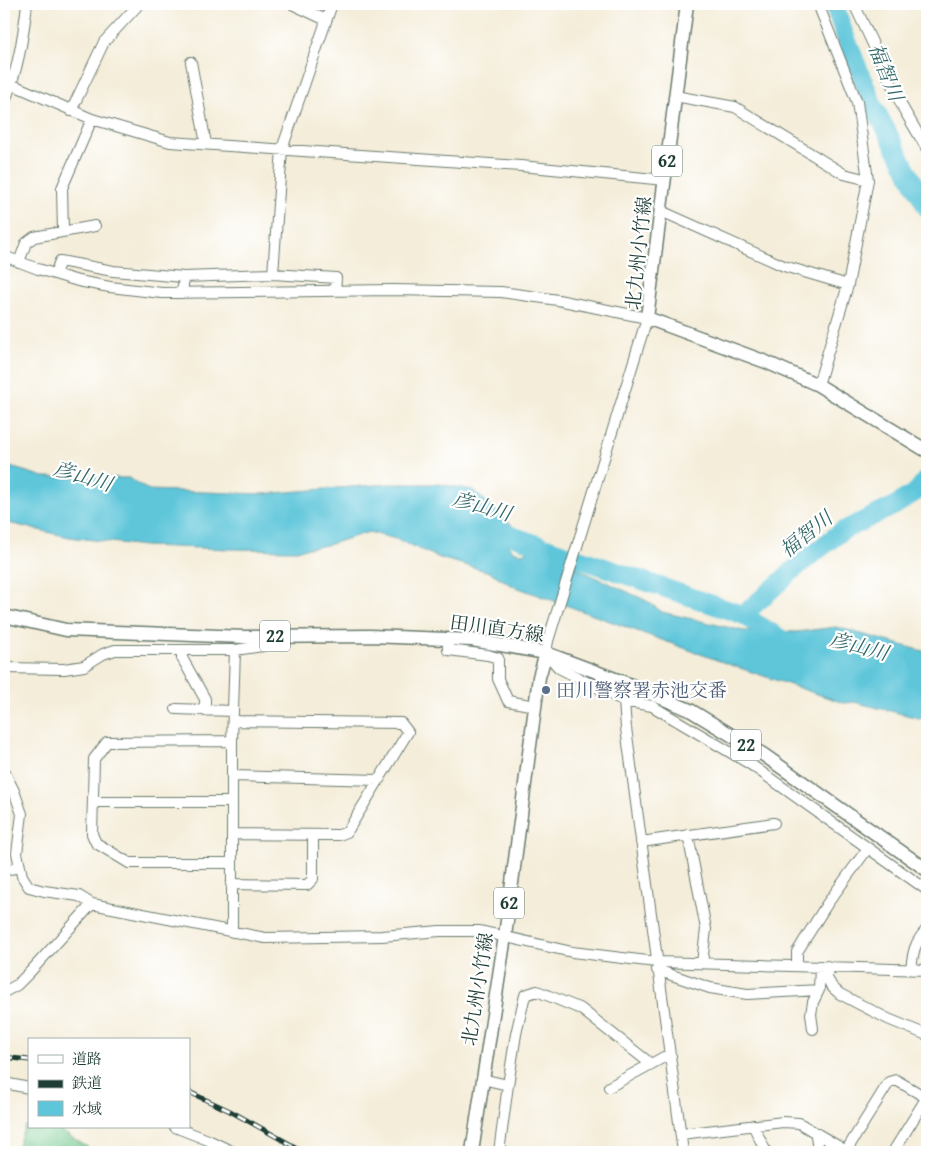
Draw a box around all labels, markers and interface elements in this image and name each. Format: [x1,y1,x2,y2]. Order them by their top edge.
water label: 福智川 [862,39,912,107]
road number: 62 [652,146,682,177]
street label: 北九州小竹線 [618,195,658,311]
water label: 彦山川 [50,453,118,499]
water label: 彦山川 [449,483,517,528]
water label: 福智川 [773,502,840,564]
street label: 田川直方線 [448,608,546,648]
road number: 22 [260,620,290,652]
water label: 彦山川 [826,624,894,668]
place label: 田川警察署赤池交番 [556,676,727,704]
marker: 田川警察署赤池交番 [540,684,552,696]
road number: 22 [731,730,761,760]
road number: 62 [494,888,524,918]
street label: 北九州小竹線 [454,931,500,1047]
legend [28,1038,190,1128]
text: 道路 [72,1048,102,1069]
text: 鉄道 [72,1072,102,1093]
text: 水域 [72,1098,102,1119]

